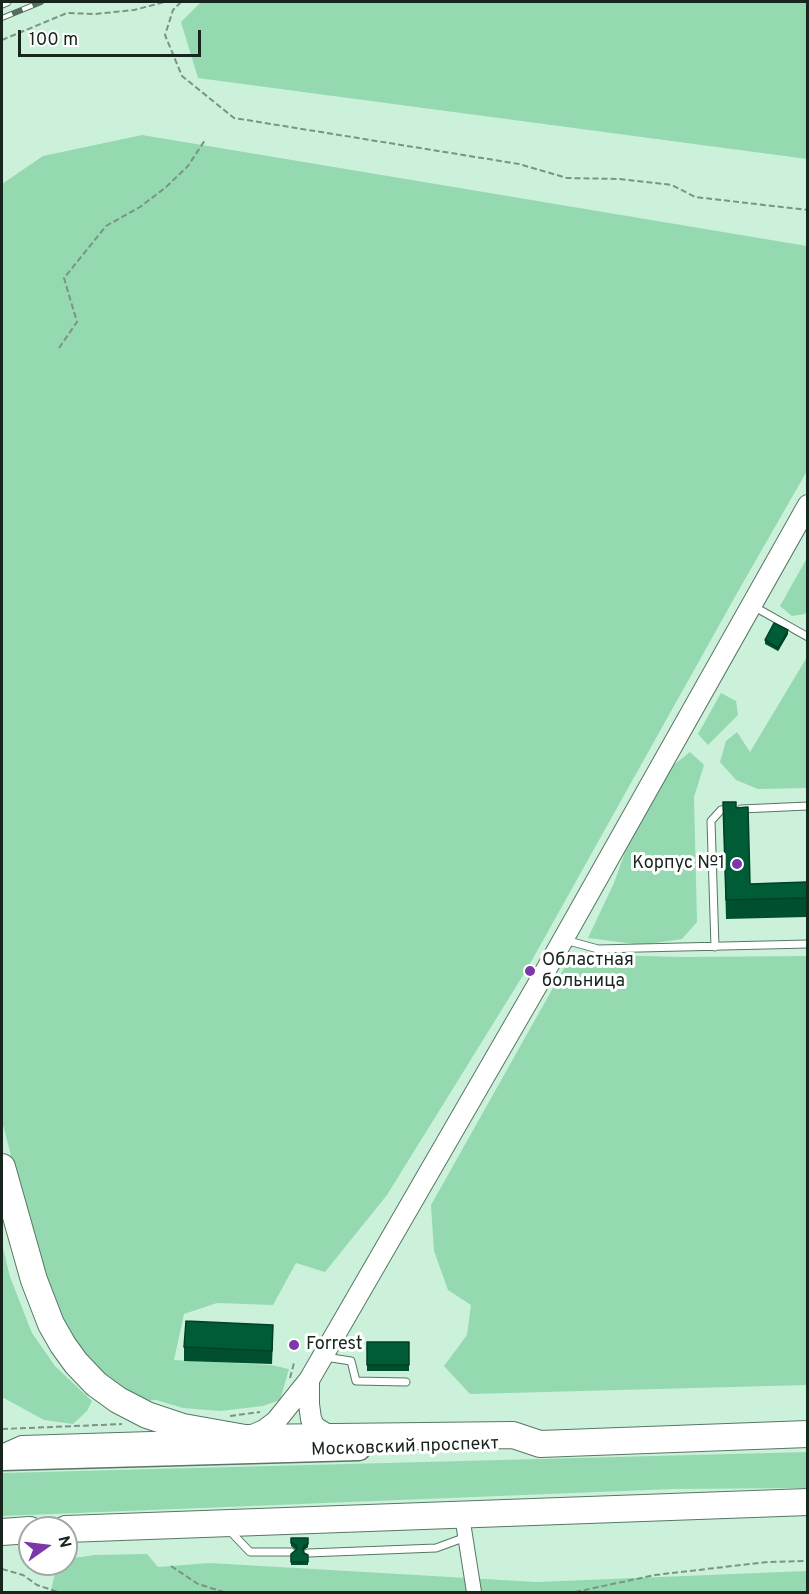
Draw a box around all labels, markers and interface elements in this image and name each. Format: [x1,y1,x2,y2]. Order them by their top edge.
scale bar [21,18,204,56]
text: 100 m [29,29,78,52]
place label: Корпус №1 [632,853,725,875]
marker: Корпус №1 [730,857,744,871]
place label: Областная больница [542,950,634,992]
marker: Областная больница [523,964,537,978]
place label: Forrest [306,1334,363,1356]
marker: Forrest [287,1338,301,1352]
street label: Московский проспект [311,1434,499,1462]
north arrow [18,1516,78,1576]
text: N [52,1534,75,1550]

